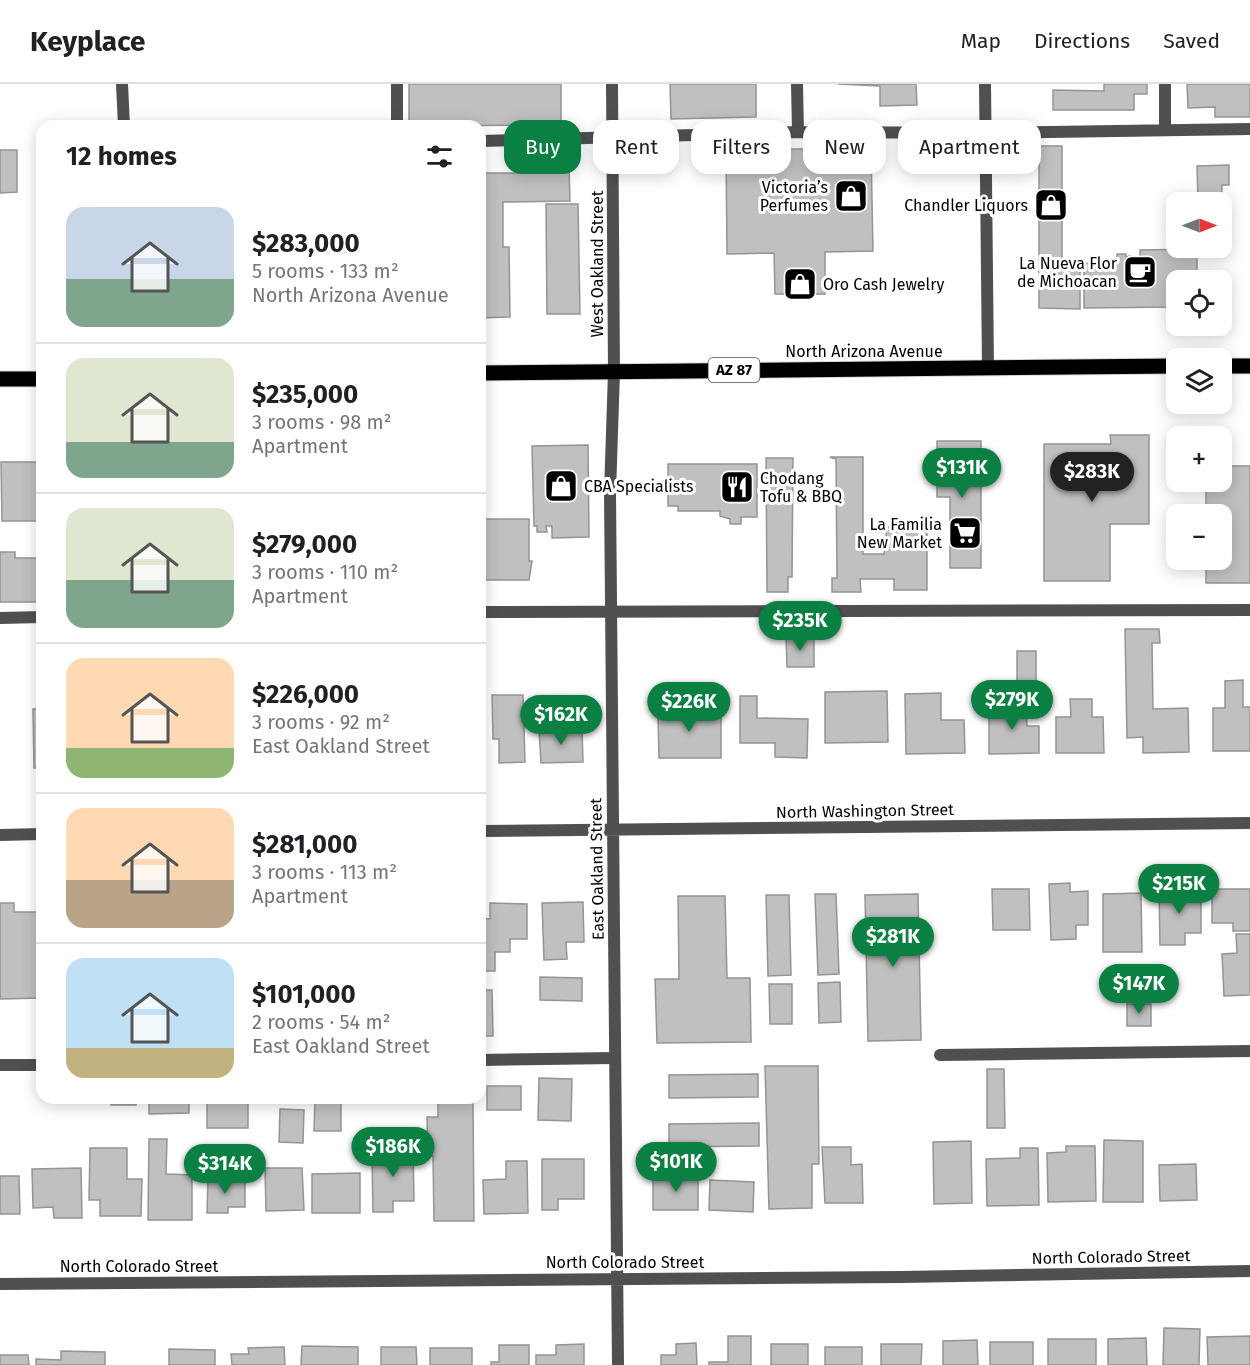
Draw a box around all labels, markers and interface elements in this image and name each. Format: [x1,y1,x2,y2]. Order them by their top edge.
text: Keyplace [30,25,146,58]
text: Map [961,28,1001,54]
text: Directions [1034,28,1130,54]
text: Saved [1163,28,1220,54]
chip: Buy [504,120,581,174]
chip: Rent [593,120,679,174]
chip: Filters [691,120,791,174]
chip: New [803,120,886,174]
chip: Apartment [898,120,1041,174]
icon: filters [423,140,456,173]
text: 12 homes [66,141,177,172]
place label: Victoria’s Perfumes [760,178,828,215]
shop icon: Victoria’s Perfumes [833,178,869,214]
shop icon: Chandler Liquors [1033,187,1069,223]
street label: West Oakland Street [588,190,607,337]
north arrow [1166,192,1232,258]
map controls [1166,192,1232,570]
place label: Chandler Liquors [904,196,1028,215]
text: $283,000 [252,228,360,259]
icon: home [114,231,186,303]
place label: La Nueva Flor de Michoacan [1017,254,1118,291]
cafe icon: La Nueva Flor de Michoacan [1122,254,1158,290]
text: 5 rooms · 133 m² [252,259,399,283]
shop icon: Oro Cash Jewelry [782,266,818,302]
button: locate [1166,270,1232,336]
place label: Oro Cash Jewelry [823,275,944,294]
text: North Arizona Avenue [252,283,449,307]
street label: North Arizona Avenue [785,342,943,361]
button: layers [1166,348,1232,414]
road number: AZ 87 [708,358,760,382]
text: $235,000 [252,379,358,410]
icon: home [114,382,186,454]
text: 3 rooms · 98 m² [252,410,392,434]
button: + [1166,426,1232,492]
text: Apartment [252,434,348,458]
pin: $131K [920,448,1004,499]
pin: $283K [1050,452,1134,503]
text: $131K [936,455,988,479]
text: $283K [1064,459,1120,483]
shop icon: CBA Specialists [543,468,579,504]
restaurant icon: Chodang Tofu & BBQ [719,469,755,505]
place label: Chodang Tofu & BBQ [760,469,842,506]
place label: CBA Specialists [584,477,694,496]
button: − [1166,504,1232,570]
place label: La Familia New Market [857,515,942,552]
supermarket icon: La Familia New Market [947,515,983,551]
text: $279,000 [252,529,357,560]
icon: home [114,532,186,604]
text: 3 rooms · 110 m² [252,560,398,584]
text: Apartment [252,584,348,608]
pin: $235K [758,601,842,652]
text: $235K [773,608,827,632]
text: $226,000 [252,679,359,710]
pin: $279K [970,680,1054,731]
icon: home [114,682,186,754]
pin: $226K [647,682,731,733]
text: $279K [985,687,1039,711]
text: $226K [661,689,717,713]
pin: $162K [519,695,603,746]
text: $162K [534,702,588,726]
text: 3 rooms · 92 m² [252,710,390,734]
text: East Oakland Street [252,734,430,758]
street label: East Oakland Street [586,798,608,940]
street label: North Washington Street [776,800,954,822]
text: $281,000 [252,829,357,860]
icon: home [114,832,186,904]
text: 3 rooms · 113 m² [252,860,397,884]
pin: $215K [1137,864,1221,915]
text: $215K [1152,871,1206,895]
text: Apartment [252,884,348,908]
pin: $281K [851,917,935,968]
text: $281K [866,924,920,948]
pin: $147K [1097,964,1181,1015]
text: $147K [1113,971,1165,995]
text: $101,000 [252,979,356,1010]
icon: home [114,982,186,1054]
text: 2 rooms · 54 m² [252,1010,391,1034]
text: East Oakland Street [252,1034,430,1058]
pin: $186K [351,1127,435,1178]
text: $186K [365,1134,421,1158]
pin: $101K [634,1142,718,1193]
pin: $314K [183,1144,267,1195]
text: $101K [650,1149,702,1173]
text: $314K [198,1151,252,1175]
street label: North Colorado Street [1032,1246,1191,1268]
street label: North Colorado Street [546,1253,705,1272]
street label: North Colorado Street [60,1257,219,1276]

